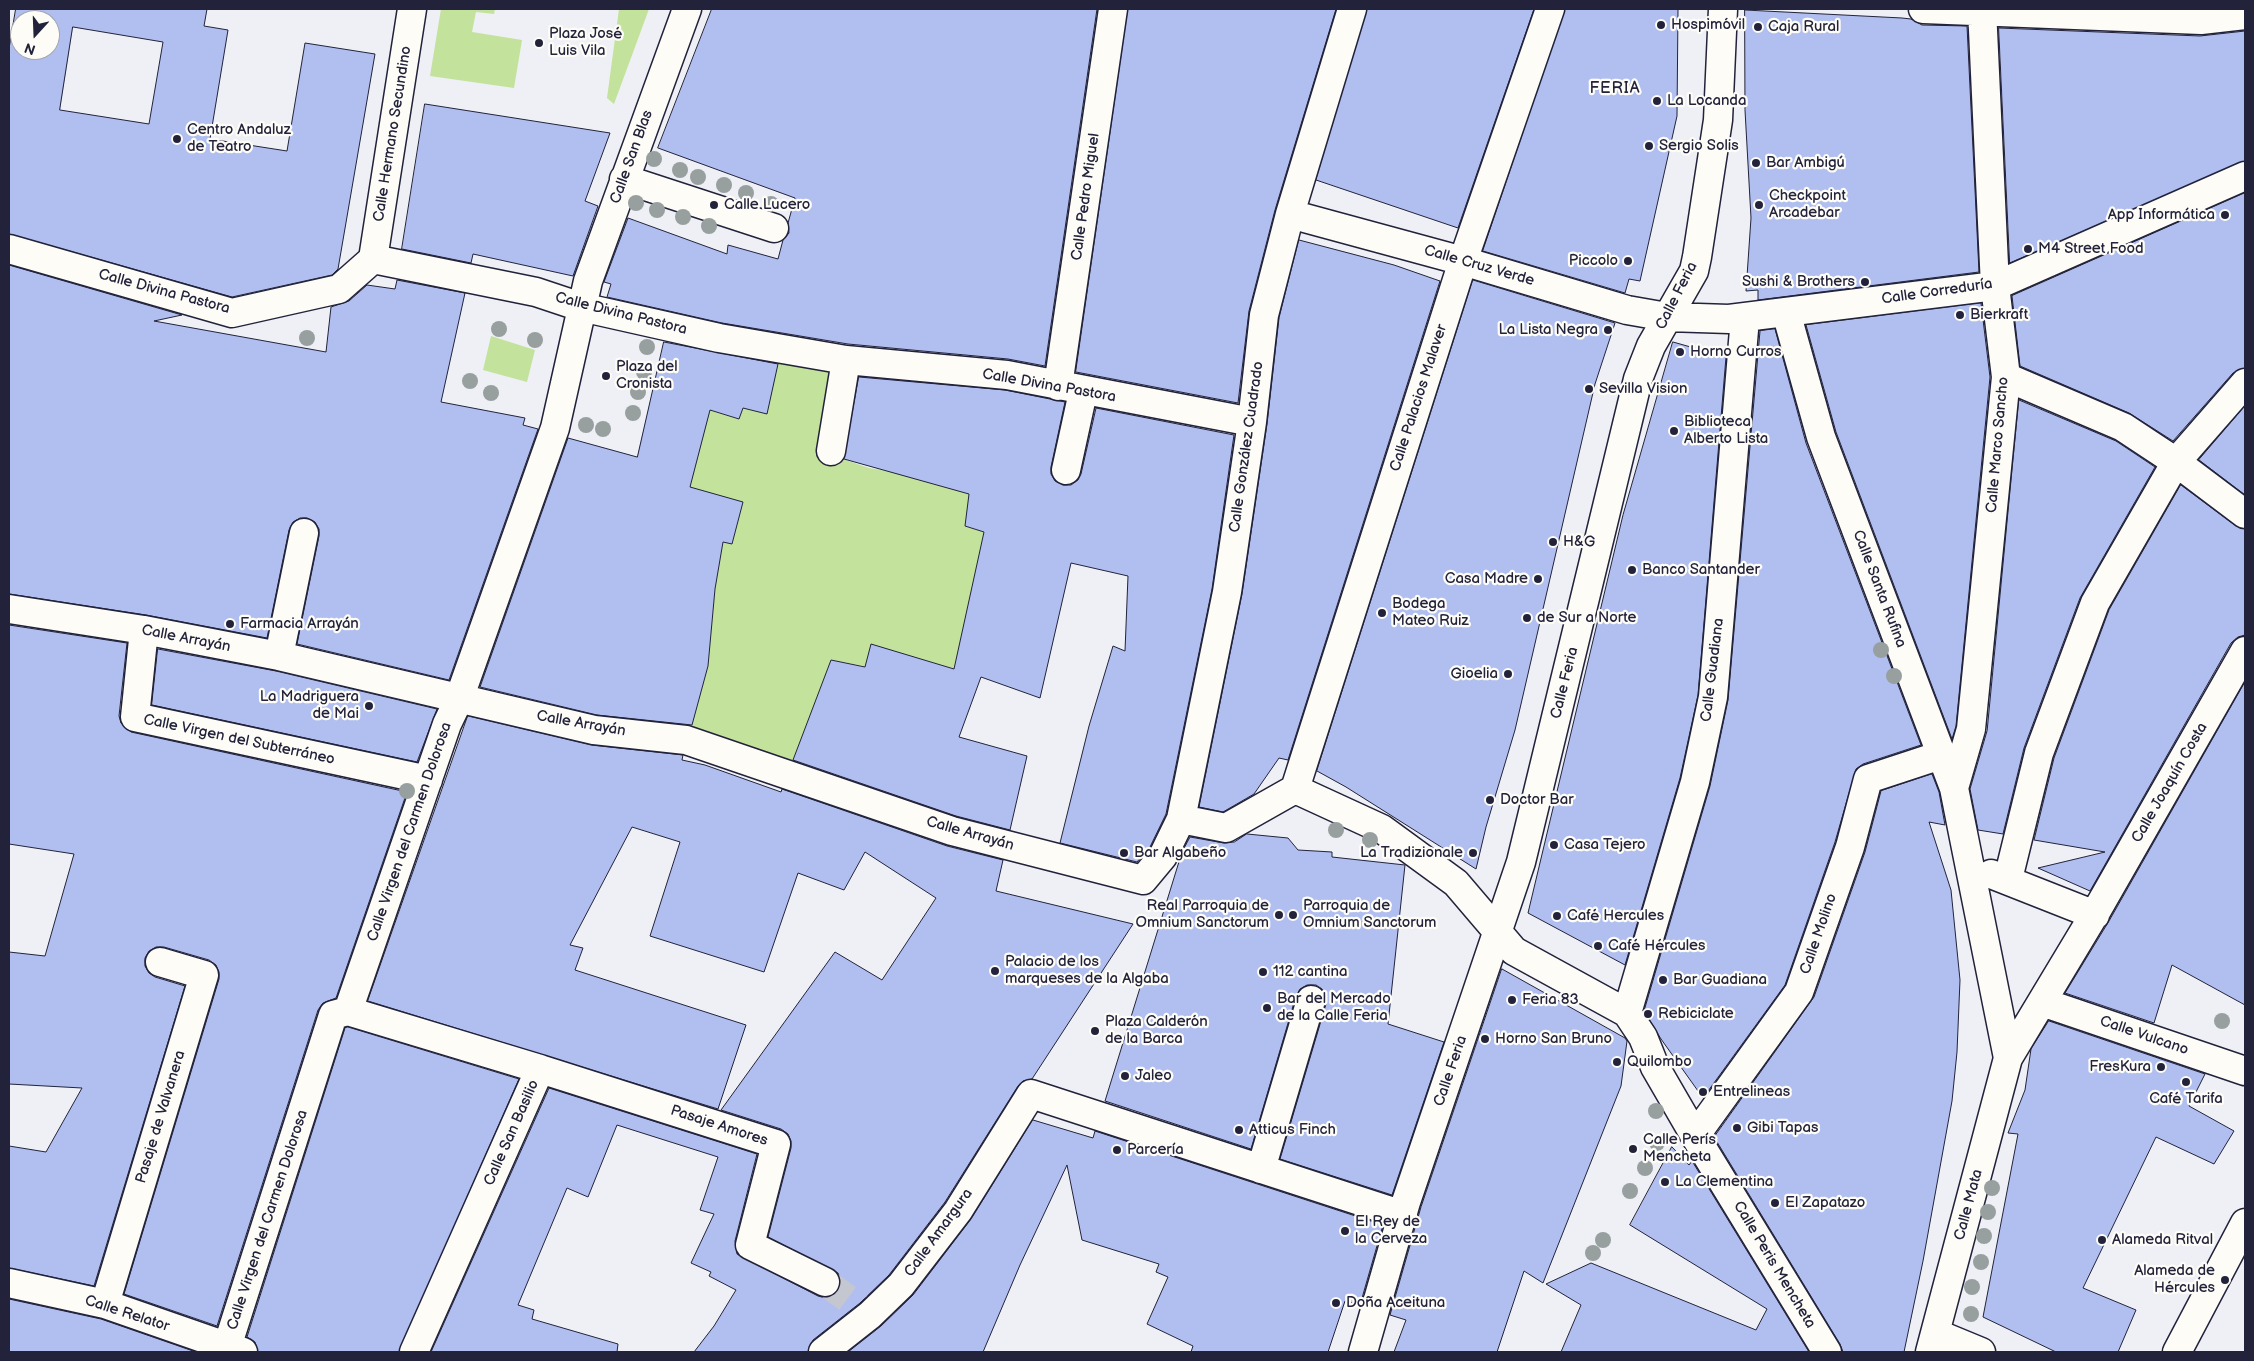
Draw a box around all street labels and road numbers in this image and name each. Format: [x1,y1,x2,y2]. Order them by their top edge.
street label: Calle Hermano Secundino [370,45,416,223]
street label: Calle San Blas [607,108,657,206]
street label: Calle Pedro Miguel [1068,132,1104,262]
street label: Calle Cruz Verde [1422,242,1536,290]
street label: Calle Feria [1652,259,1702,333]
street label: Calle Divina Pastora [96,266,232,318]
street label: Calle Correduría [1880,275,1994,309]
street label: Calle Divina Pastora [553,289,689,339]
street label: Calle Palacios Malaver [1387,322,1451,474]
street label: Calle González Cuadrado [1226,360,1268,534]
street label: Calle Divina Pastora [981,365,1117,407]
street label: Calle Marco Sancho [1983,376,2013,514]
street label: Calle Santa Rufina [1848,528,1910,650]
street label: Calle Guadiana [1698,617,1728,723]
street label: Calle Arrayán [140,622,232,656]
street label: Calle Feria [1547,645,1583,721]
street label: Calle Arrayán [535,707,627,741]
street label: Calle Virgen del Subterráneo [142,711,336,769]
street label: Calle Virgen del Carmen Dolorosa [364,720,456,944]
street label: Calle Joaquín Costa [2128,720,2212,846]
street label: Calle Arrayán [924,813,1016,855]
street label: Calle Molino [1797,891,1841,977]
street label: Calle Vulcano [2097,1012,2191,1060]
street label: Calle Feria [1431,1033,1471,1109]
street label: Pasaje de Valvanera [132,1049,190,1185]
street label: Calle San Basilio [481,1077,543,1189]
street label: Pasaje Amores [668,1102,770,1150]
street label: Calle Virgen del Carmen Dolorosa [224,1108,312,1332]
street label: Calle Mata [1951,1168,1987,1242]
street label: Calle Amargura [901,1185,977,1281]
street label: Calle Peris Mencheta [1729,1198,1819,1332]
street label: Calle Relator [82,1292,172,1336]

